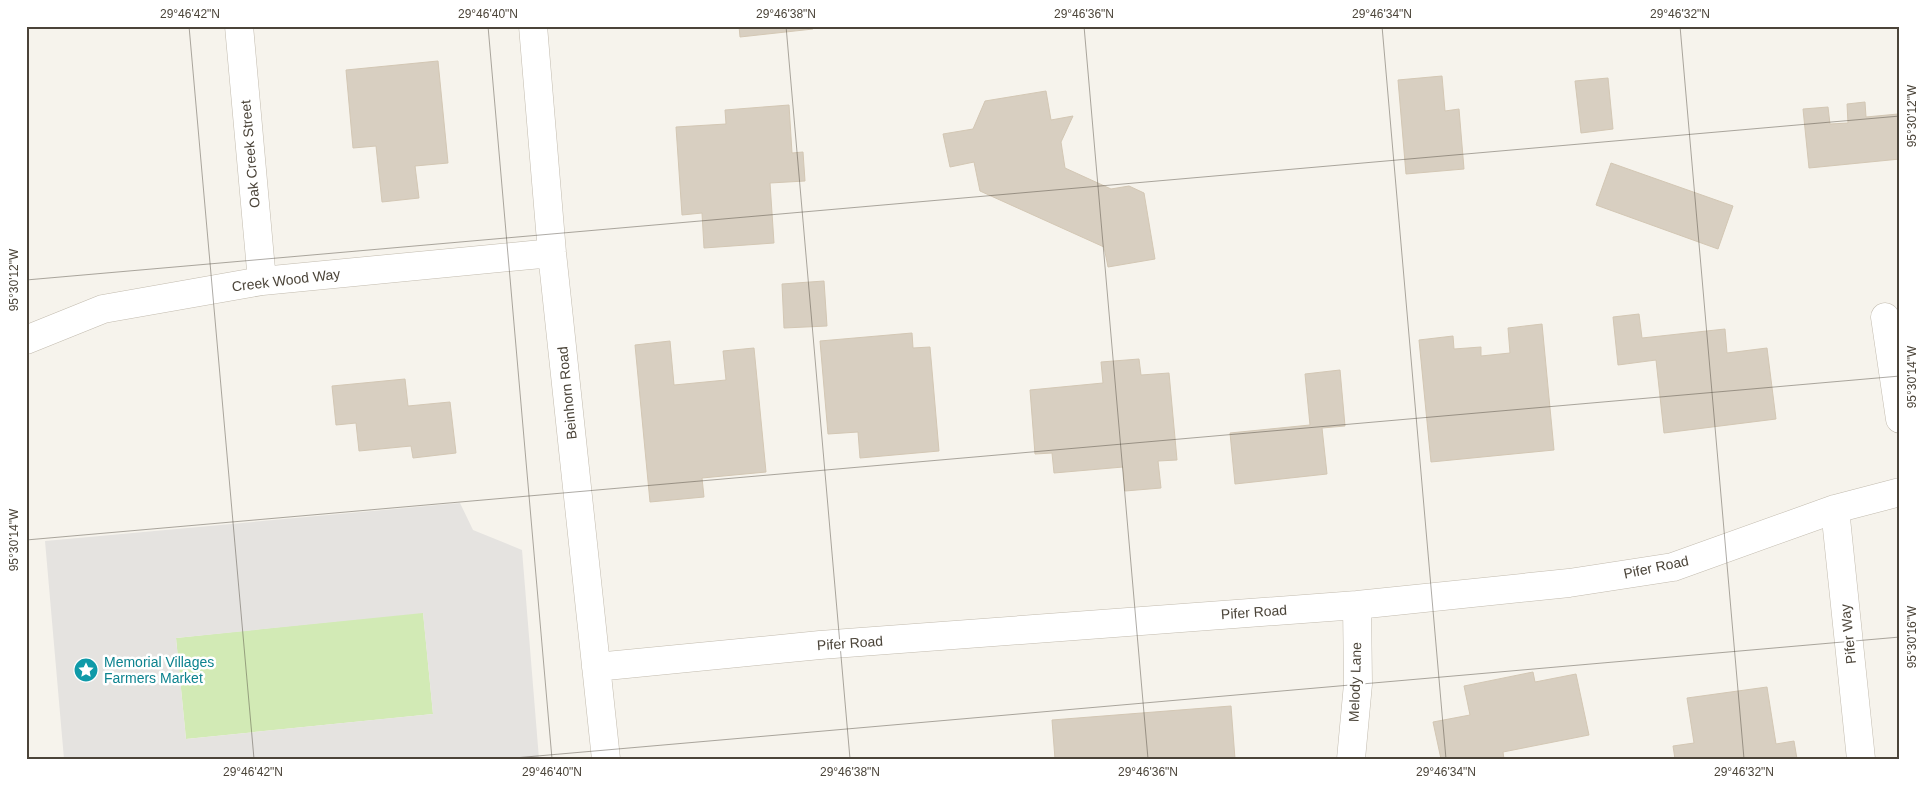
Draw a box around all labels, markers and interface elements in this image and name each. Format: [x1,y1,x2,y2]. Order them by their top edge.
text: 29°46'42"N [160,7,220,21]
text: 29°46'40"N [458,7,518,21]
text: 29°46'38"N [756,7,816,21]
text: 29°46'36"N [1054,7,1114,21]
text: 29°46'34"N [1352,7,1412,21]
text: 29°46'32"N [1650,7,1710,21]
text: 95°30'12"W [1905,84,1919,147]
street label: Oak Creek Street [237,99,263,209]
text: 95°30'12"W [7,248,21,311]
street label: Creek Wood Way [231,265,341,295]
text: 95°30'14"W [1905,345,1919,408]
street label: Beinhorn Road [554,346,580,440]
text: 95°30'14"W [7,508,21,571]
street label: Pifer Road [1622,552,1690,582]
street label: Pifer Road [1220,602,1288,622]
street label: Pifer Way [1837,603,1859,665]
text: 95°30'16"W [1905,605,1919,668]
street label: Pifer Road [816,633,884,653]
street label: Melody Lane [1346,641,1364,722]
place label: Memorial Villages Farmers Market [104,654,214,686]
place icon: Memorial Villages Farmers Market [73,657,99,683]
text: 29°46'42"N [223,765,283,779]
text: 29°46'40"N [522,765,582,779]
text: 29°46'38"N [820,765,880,779]
text: 29°46'36"N [1118,765,1178,779]
text: 29°46'34"N [1416,765,1476,779]
text: 29°46'32"N [1714,765,1774,779]

